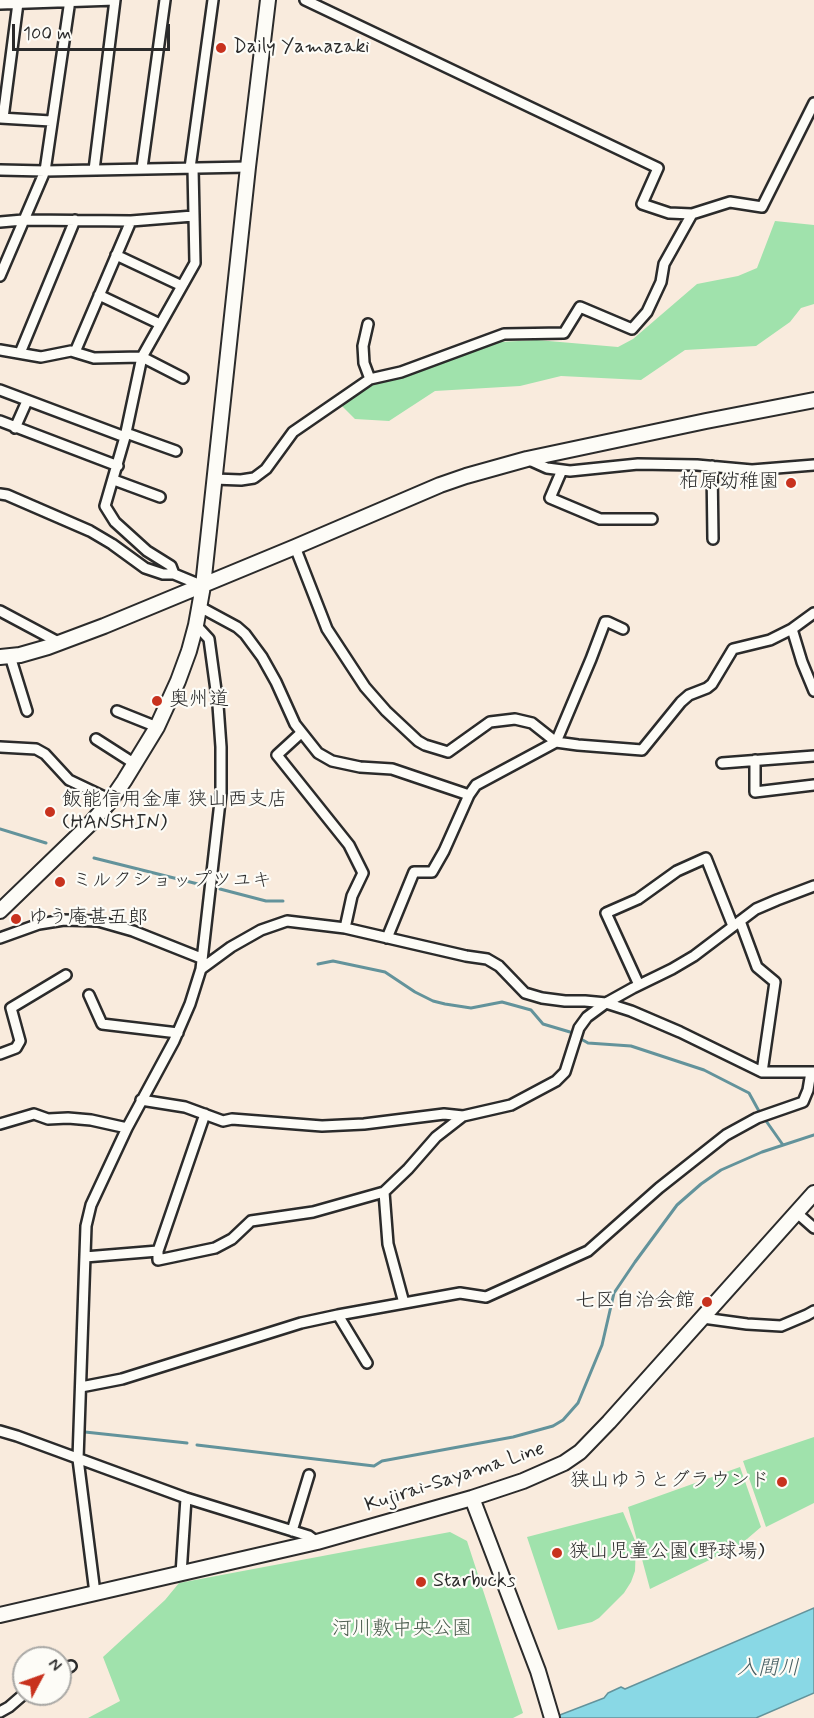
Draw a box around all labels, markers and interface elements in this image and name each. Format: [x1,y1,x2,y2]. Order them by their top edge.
scale bar [15,12,172,50]
text: 100 m [23,22,71,46]
place label: Daily Yamazaki [233,36,369,60]
marker: Daily Yamazaki [214,41,228,55]
place label: 柏原幼稚園 [679,471,779,495]
marker: 柏原幼稚園 [784,476,798,490]
place label: 奥州道 [169,689,229,713]
marker: 奥州道 [150,694,164,708]
place label: 飯能信用金庫 狭山西支店 (HANSHIN) [62,789,287,836]
marker: 飯能信用金庫 狭山西支店 (HANSHIN) [43,805,57,819]
place label: ミルクショップツユキ [72,870,272,894]
marker: ミルクショップツユキ [53,875,67,889]
place label: ゆう庵甚五郎 [28,907,148,931]
marker: ゆう庵甚五郎 [9,912,23,926]
place label: 七区自治会館 [575,1290,695,1314]
marker: 七区自治会館 [700,1295,714,1309]
street label: Kujirai-Sayama Line [362,1438,548,1518]
place label: 狭山ゆうとグラウンド [570,1470,770,1494]
marker: 狭山ゆうとグラウンド [775,1475,789,1489]
place label: 狭山児童公園(野球場) [569,1541,765,1565]
marker: 狭山児童公園(野球場) [550,1546,564,1560]
place label: Starbucks [433,1570,515,1594]
marker: Starbucks [414,1575,428,1589]
park label: 河川敷中央公園 [332,1618,472,1642]
north arrow [12,1646,72,1706]
text: N [43,1654,66,1676]
water label: 入間川 [737,1657,799,1683]

